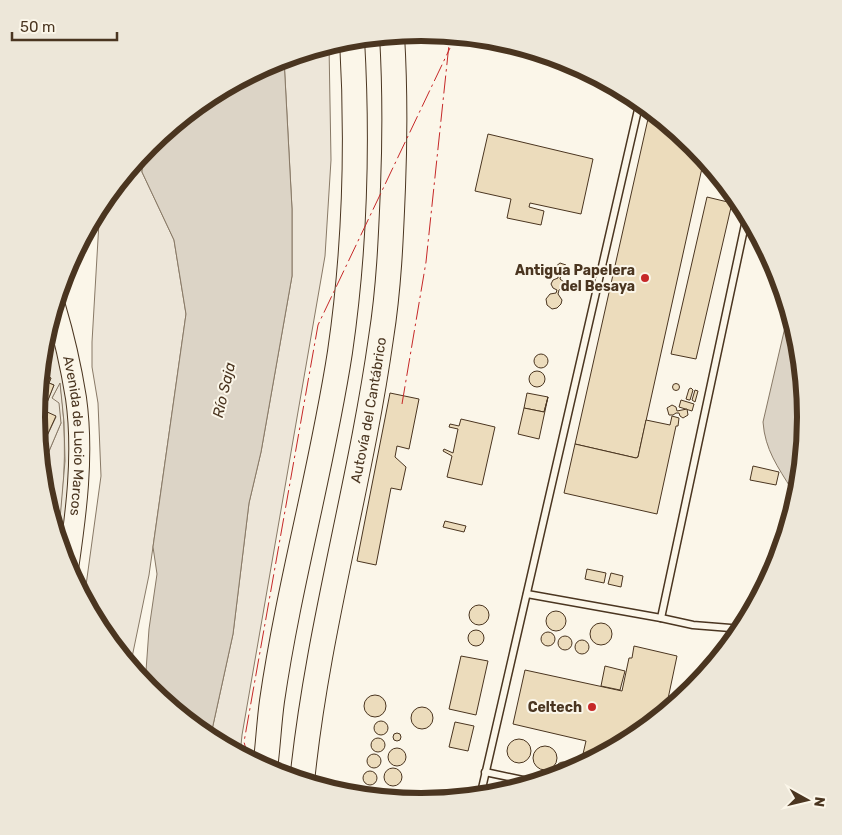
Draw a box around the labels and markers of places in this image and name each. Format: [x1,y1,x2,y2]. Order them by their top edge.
place label: Antigua Papelera del Besaya [515,262,635,295]
marker: Antigua Papelera del Besaya [639,272,651,284]
place label: Celtech [528,699,582,716]
marker: Celtech [586,701,598,713]

